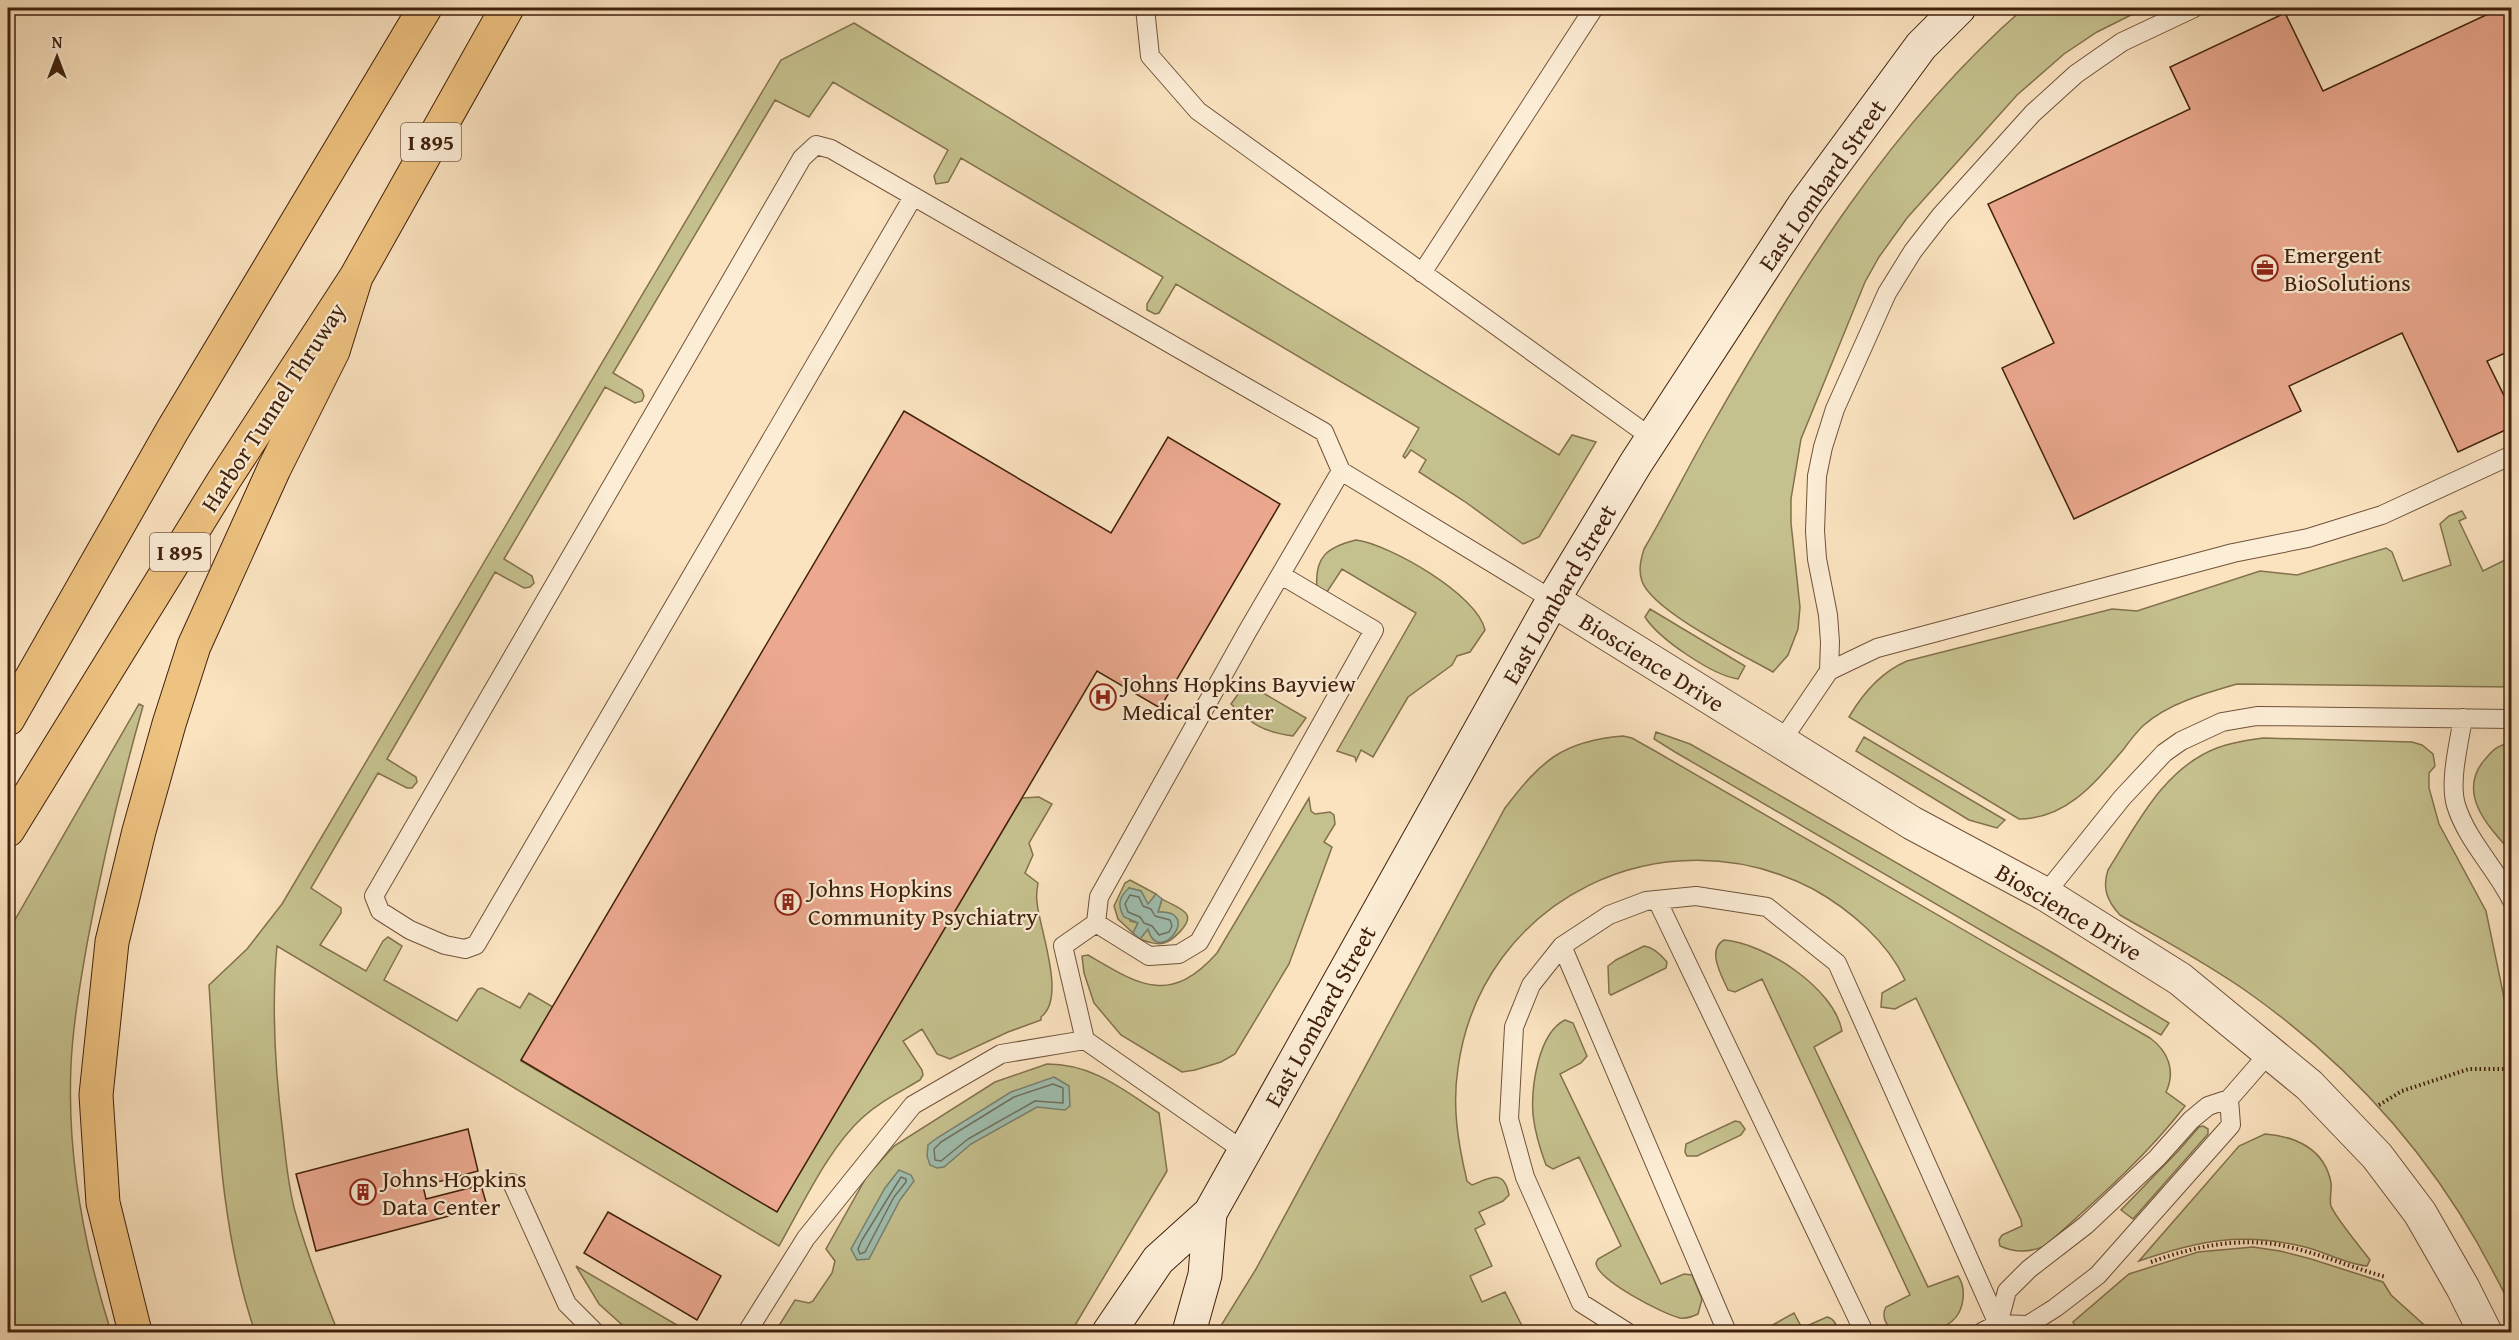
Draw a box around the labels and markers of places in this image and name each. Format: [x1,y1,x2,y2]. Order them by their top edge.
place label: Emergent BioSolutions [2284,237,2411,300]
office icon: Emergent BioSolutions [2250,253,2280,283]
place label: Johns Hopkins Bayview Medical Center [1119,666,1356,729]
hospital icon: Johns Hopkins Bayview Medical Center [1088,682,1118,712]
place label: Johns Hopkins Community Psychiatry [805,871,1038,934]
building icon: Johns Hopkins Community Psychiatry [773,887,803,917]
place label: Johns Hopkins Data Center [379,1161,527,1224]
building icon: Johns Hopkins Data Center [348,1177,378,1207]

